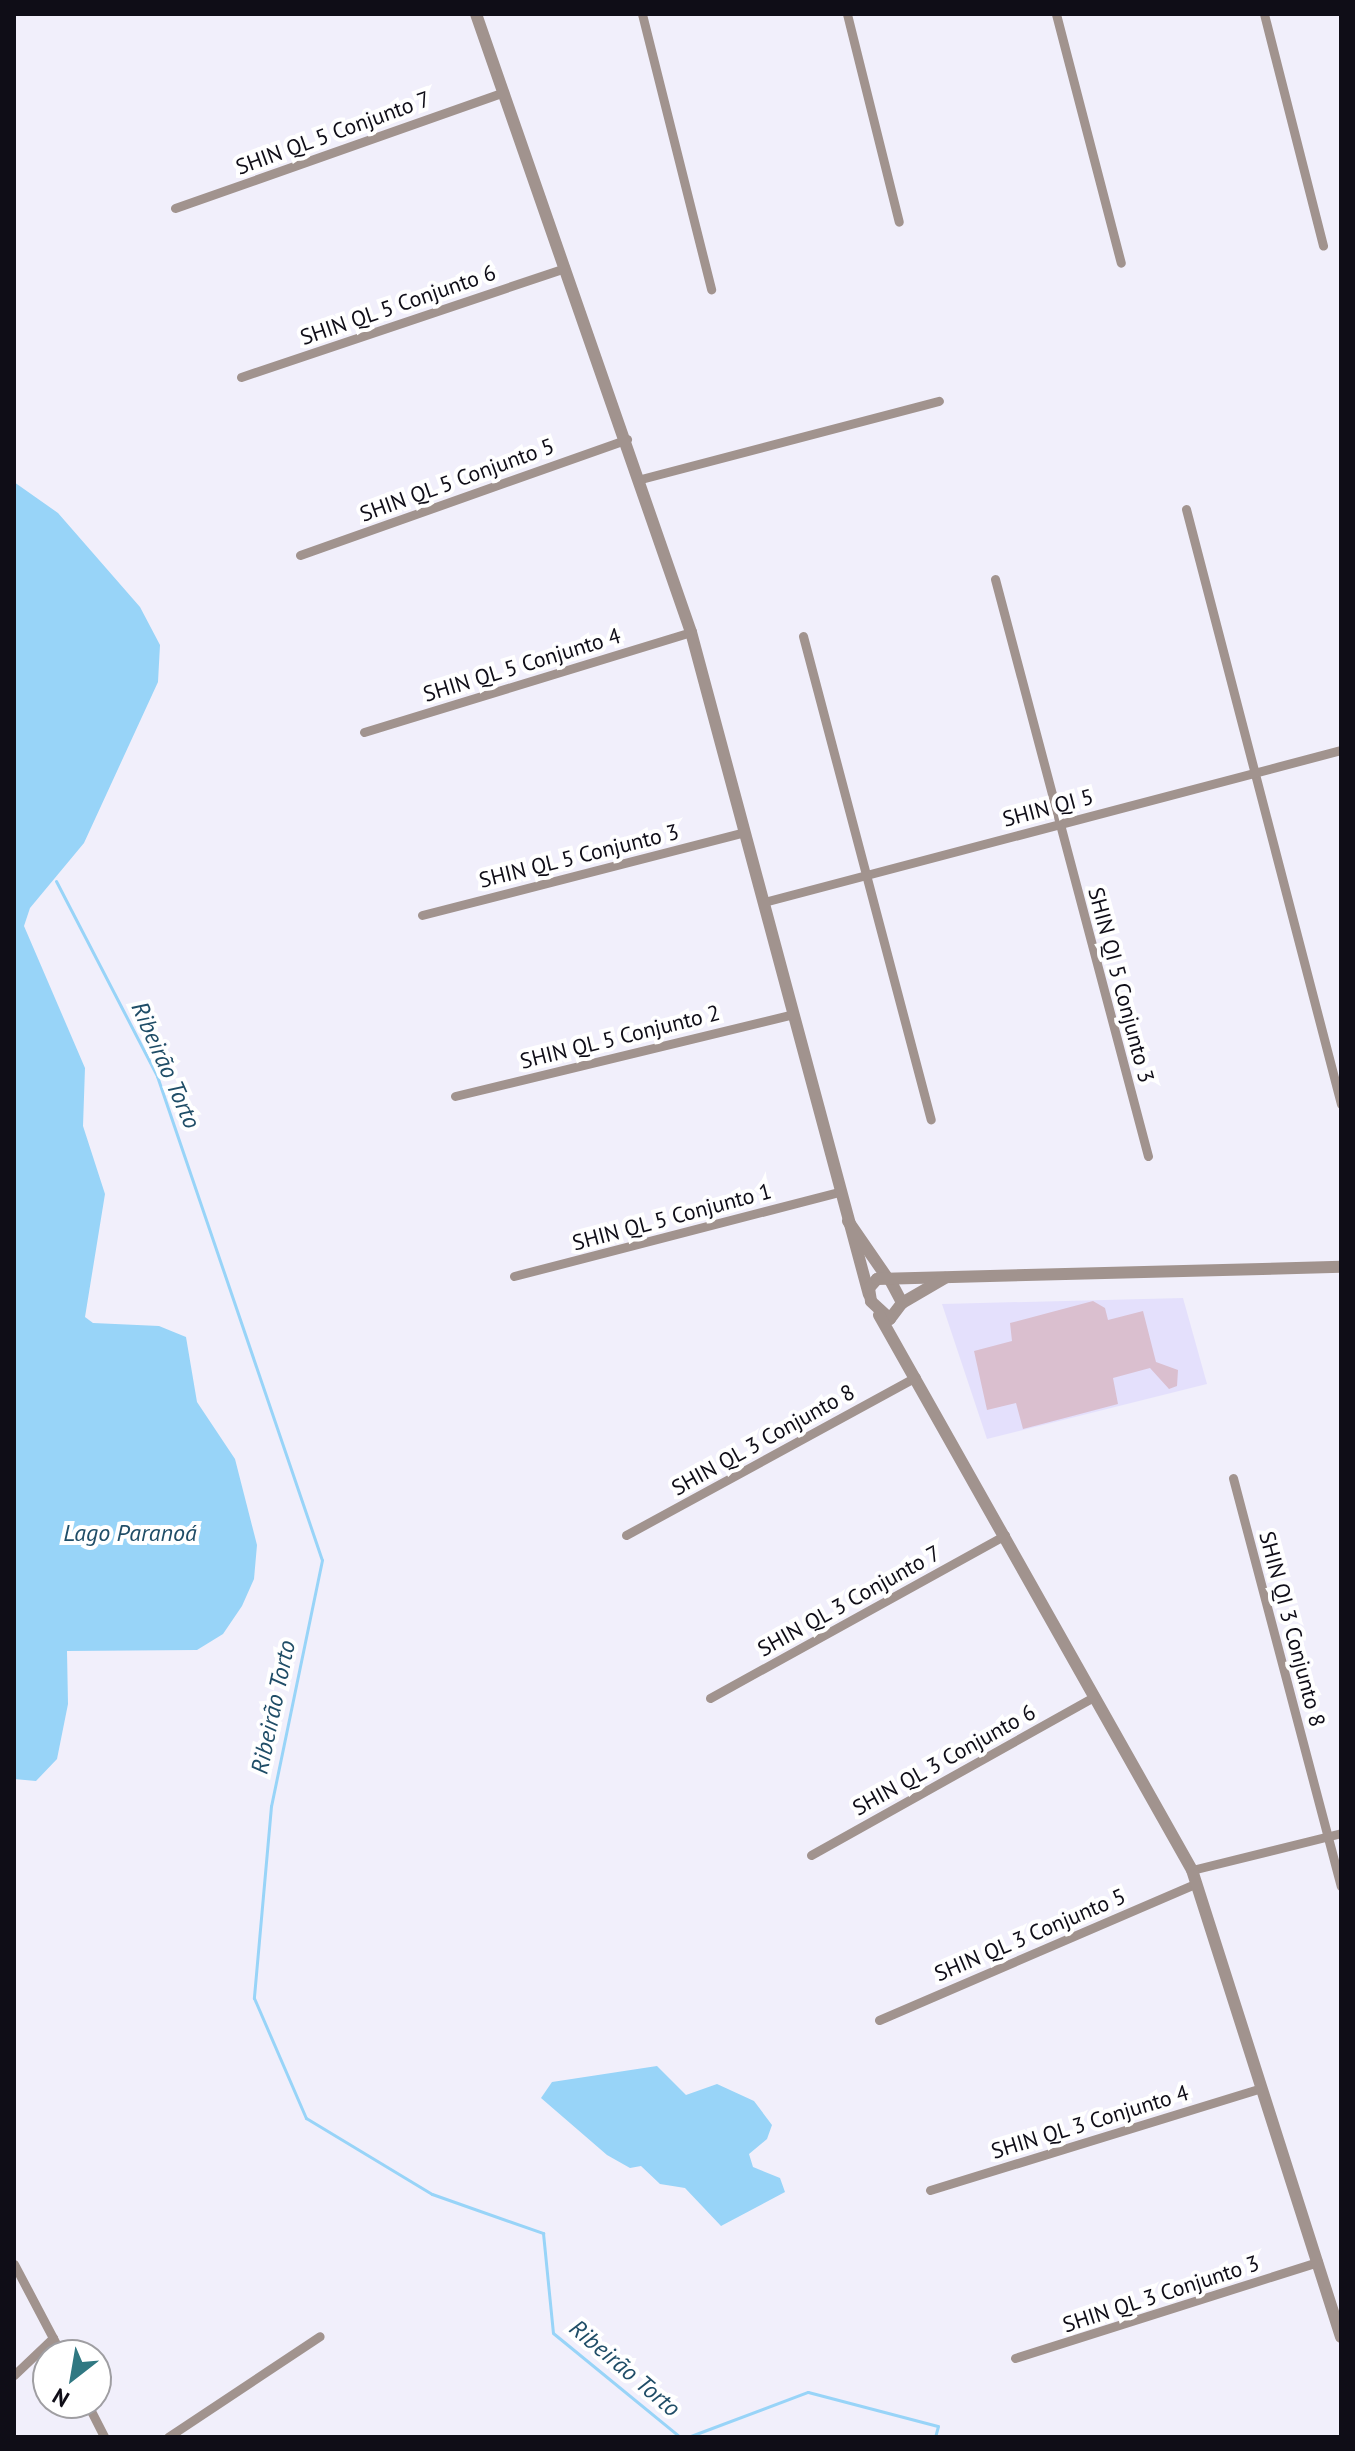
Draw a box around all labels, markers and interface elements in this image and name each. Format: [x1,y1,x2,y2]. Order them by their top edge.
street label: SHIN QL 5 Conjunto 7 [232,85,434,181]
street label: SHIN QL 5 Conjunto 6 [296,259,500,351]
street label: SHIN QL 5 Conjunto 5 [356,432,558,528]
street label: SHIN QL 5 Conjunto 4 [420,622,624,708]
street label: SHIN QI 5 [1000,783,1096,833]
street label: SHIN QL 5 Conjunto 3 [476,818,682,894]
street label: SHIN QI 5 Conjunto 3 [1082,885,1160,1085]
water label: Ribeirão Torto [125,997,207,1133]
street label: SHIN QL 5 Conjunto 2 [517,999,723,1075]
street label: SHIN QL 5 Conjunto 1 [569,1178,775,1256]
street label: SHIN QL 3 Conjunto 8 [667,1379,859,1501]
water label: Lago Paranoá [63,1519,197,1547]
street label: SHIN QI 3 Conjunto 8 [1253,1529,1331,1729]
street label: SHIN QL 3 Conjunto 7 [753,1540,945,1662]
water label: Ribeirão Torto [245,1637,301,1777]
street label: SHIN QL 3 Conjunto 6 [848,1699,1040,1821]
street label: SHIN QL 3 Conjunto 5 [930,1883,1130,1987]
street label: SHIN QL 3 Conjunto 4 [988,2079,1192,2165]
street label: SHIN QL 3 Conjunto 3 [1059,2250,1263,2338]
water label: Ribeirão Torto [563,2313,687,2423]
north arrow [32,2339,112,2419]
text: N [47,2382,74,2414]

